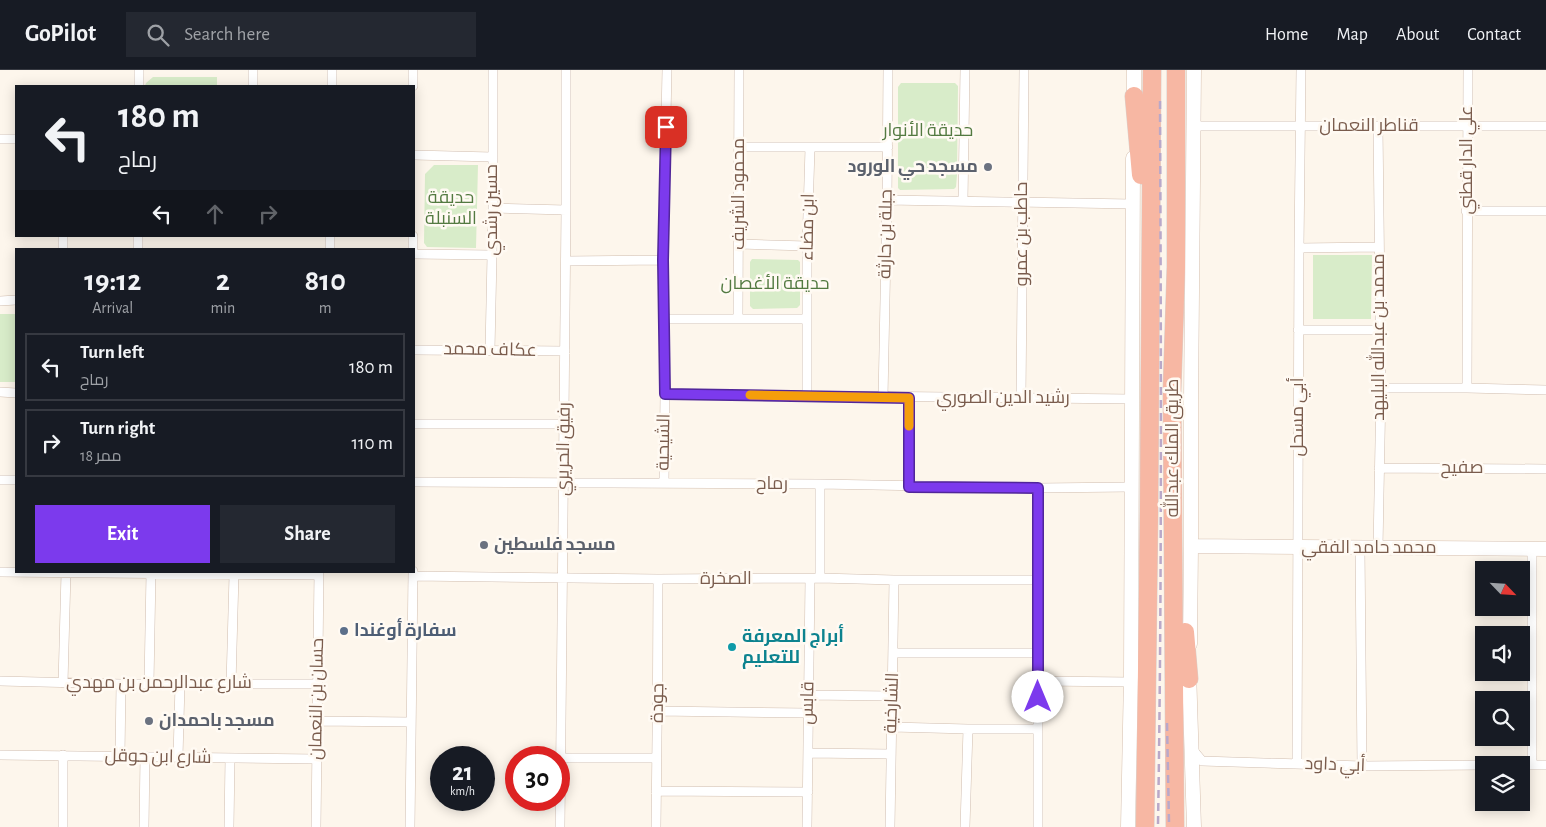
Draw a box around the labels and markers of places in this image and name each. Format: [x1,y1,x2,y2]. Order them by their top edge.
pin [645,106,687,148]
place label: مسجد حي الورود [848,158,978,181]
marker: مسجد حي الورود [982,161,994,173]
place label: مسجد فلسطين [494,536,616,555]
marker: مسجد فلسطين [478,539,490,551]
place label: سفارة أوغندا [354,617,457,641]
place label: أبراج المعرفة للتعليم [742,623,844,669]
marker: سفارة أوغندا [338,625,350,637]
marker: أبراج المعرفة للتعليم [726,641,738,653]
place label: مسجد باحمدان [159,712,275,730]
marker: مسجد باحمدان [143,715,155,727]

